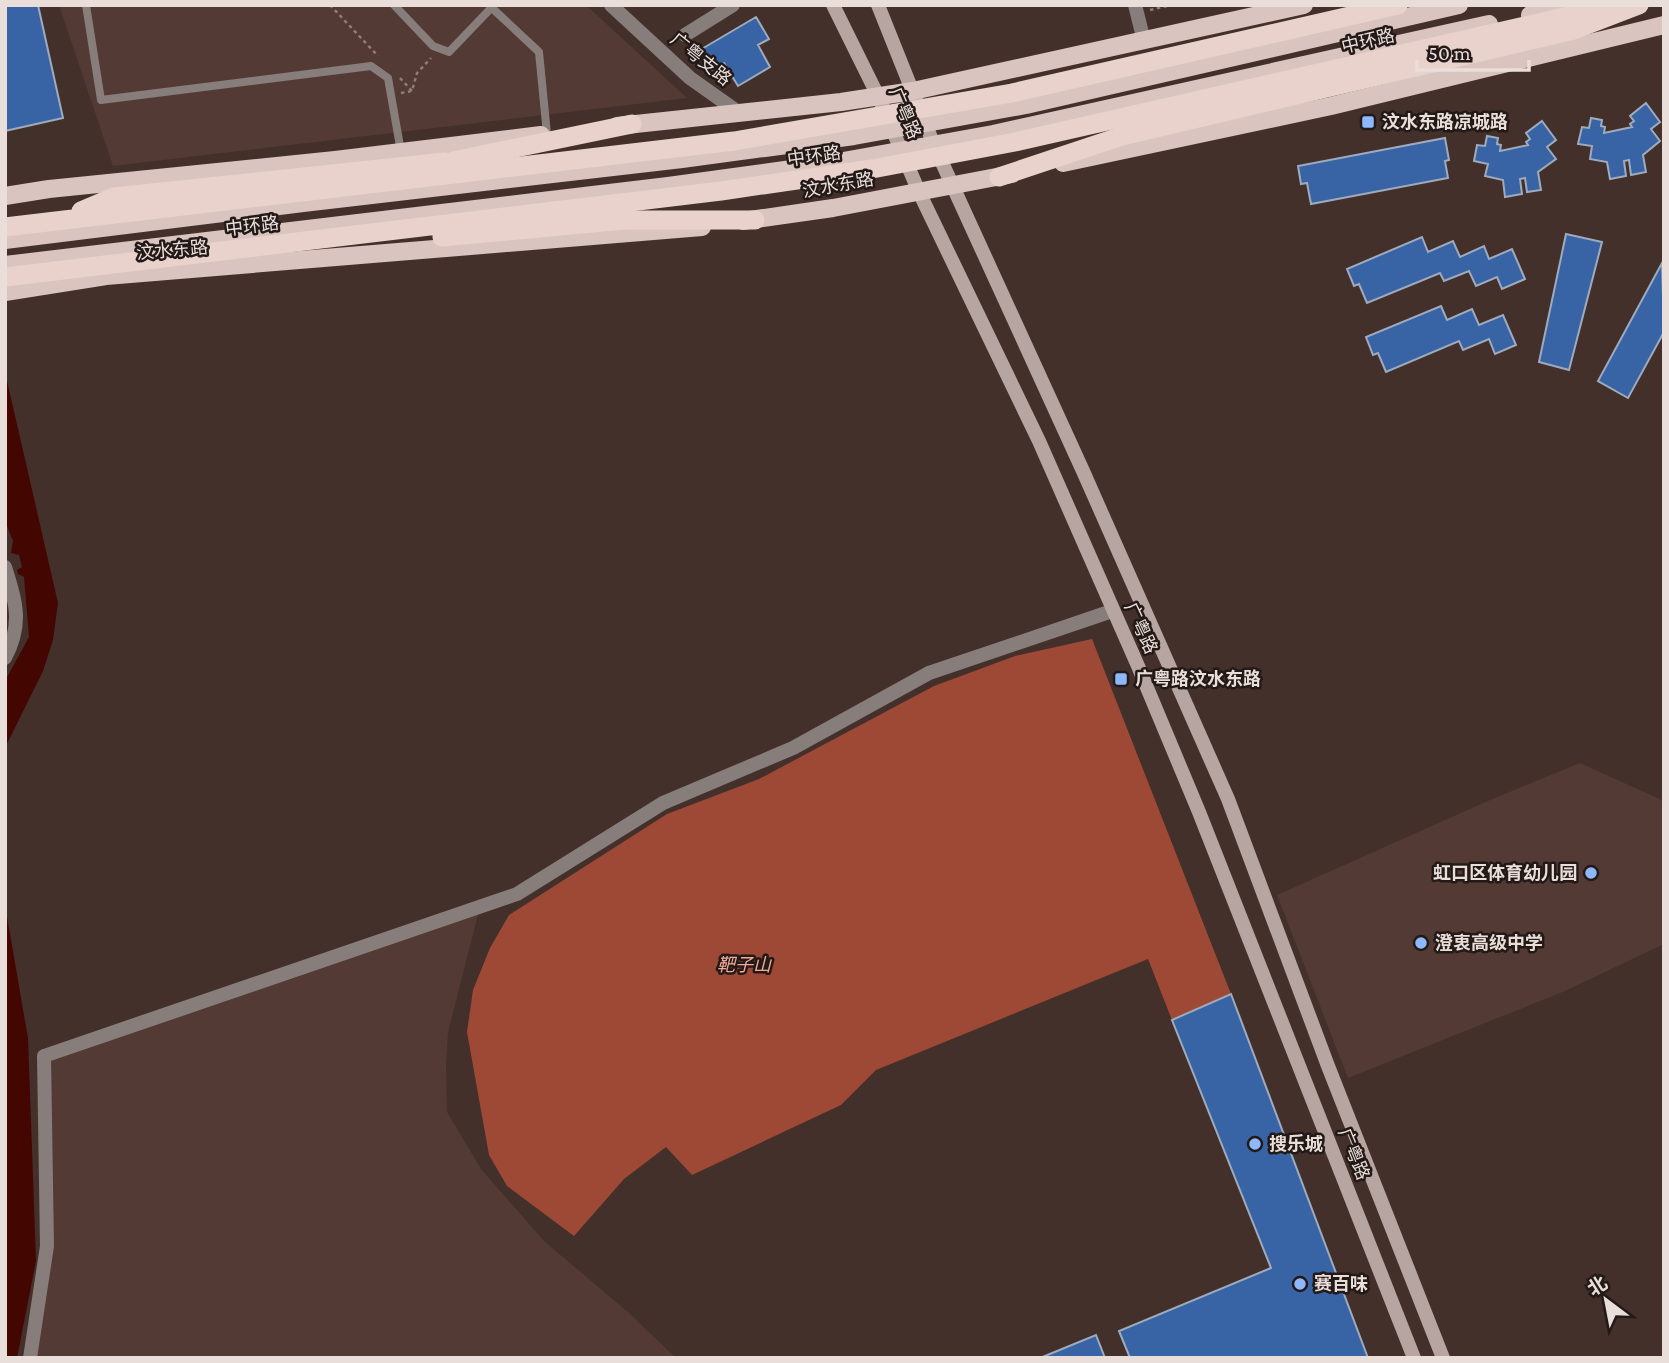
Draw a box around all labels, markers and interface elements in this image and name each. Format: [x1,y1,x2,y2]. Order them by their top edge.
street label: 中环路 [1339,25,1397,57]
scale bar [1417,28,1529,72]
street label: 广粤支路 [667,29,735,89]
text: 50 m [1428,41,1471,65]
street label: 广粤路 [885,84,925,142]
place label: 汶水东路凉城路 [1382,112,1508,132]
marker: 汶水东路凉城路 [1360,114,1376,130]
street label: 中环路 [786,142,842,170]
street label: 汶水东路 [801,169,875,201]
street label: 中环路 [224,213,280,239]
street label: 汶水东路 [135,237,209,263]
street label: 广粤路 [1121,599,1161,657]
place label: 广粤路汶水东路 [1135,669,1261,689]
marker: 广粤路汶水东路 [1113,671,1129,687]
place label: 虹口区体育幼儿园 [1433,863,1577,883]
marker: 虹口区体育幼儿园 [1583,865,1599,881]
place label: 澄衷高级中学 [1435,933,1543,953]
marker: 澄衷高级中学 [1413,935,1429,951]
park label: 靶子山 [717,955,772,975]
street label: 广粤路 [1335,1125,1373,1183]
place label: 搜乐城 [1269,1134,1323,1154]
marker: 搜乐城 [1247,1136,1263,1152]
north arrow [1571,1265,1641,1335]
text: 北 [1584,1272,1611,1300]
place label: 赛百味 [1314,1273,1368,1294]
marker: 赛百味 [1292,1276,1308,1292]

